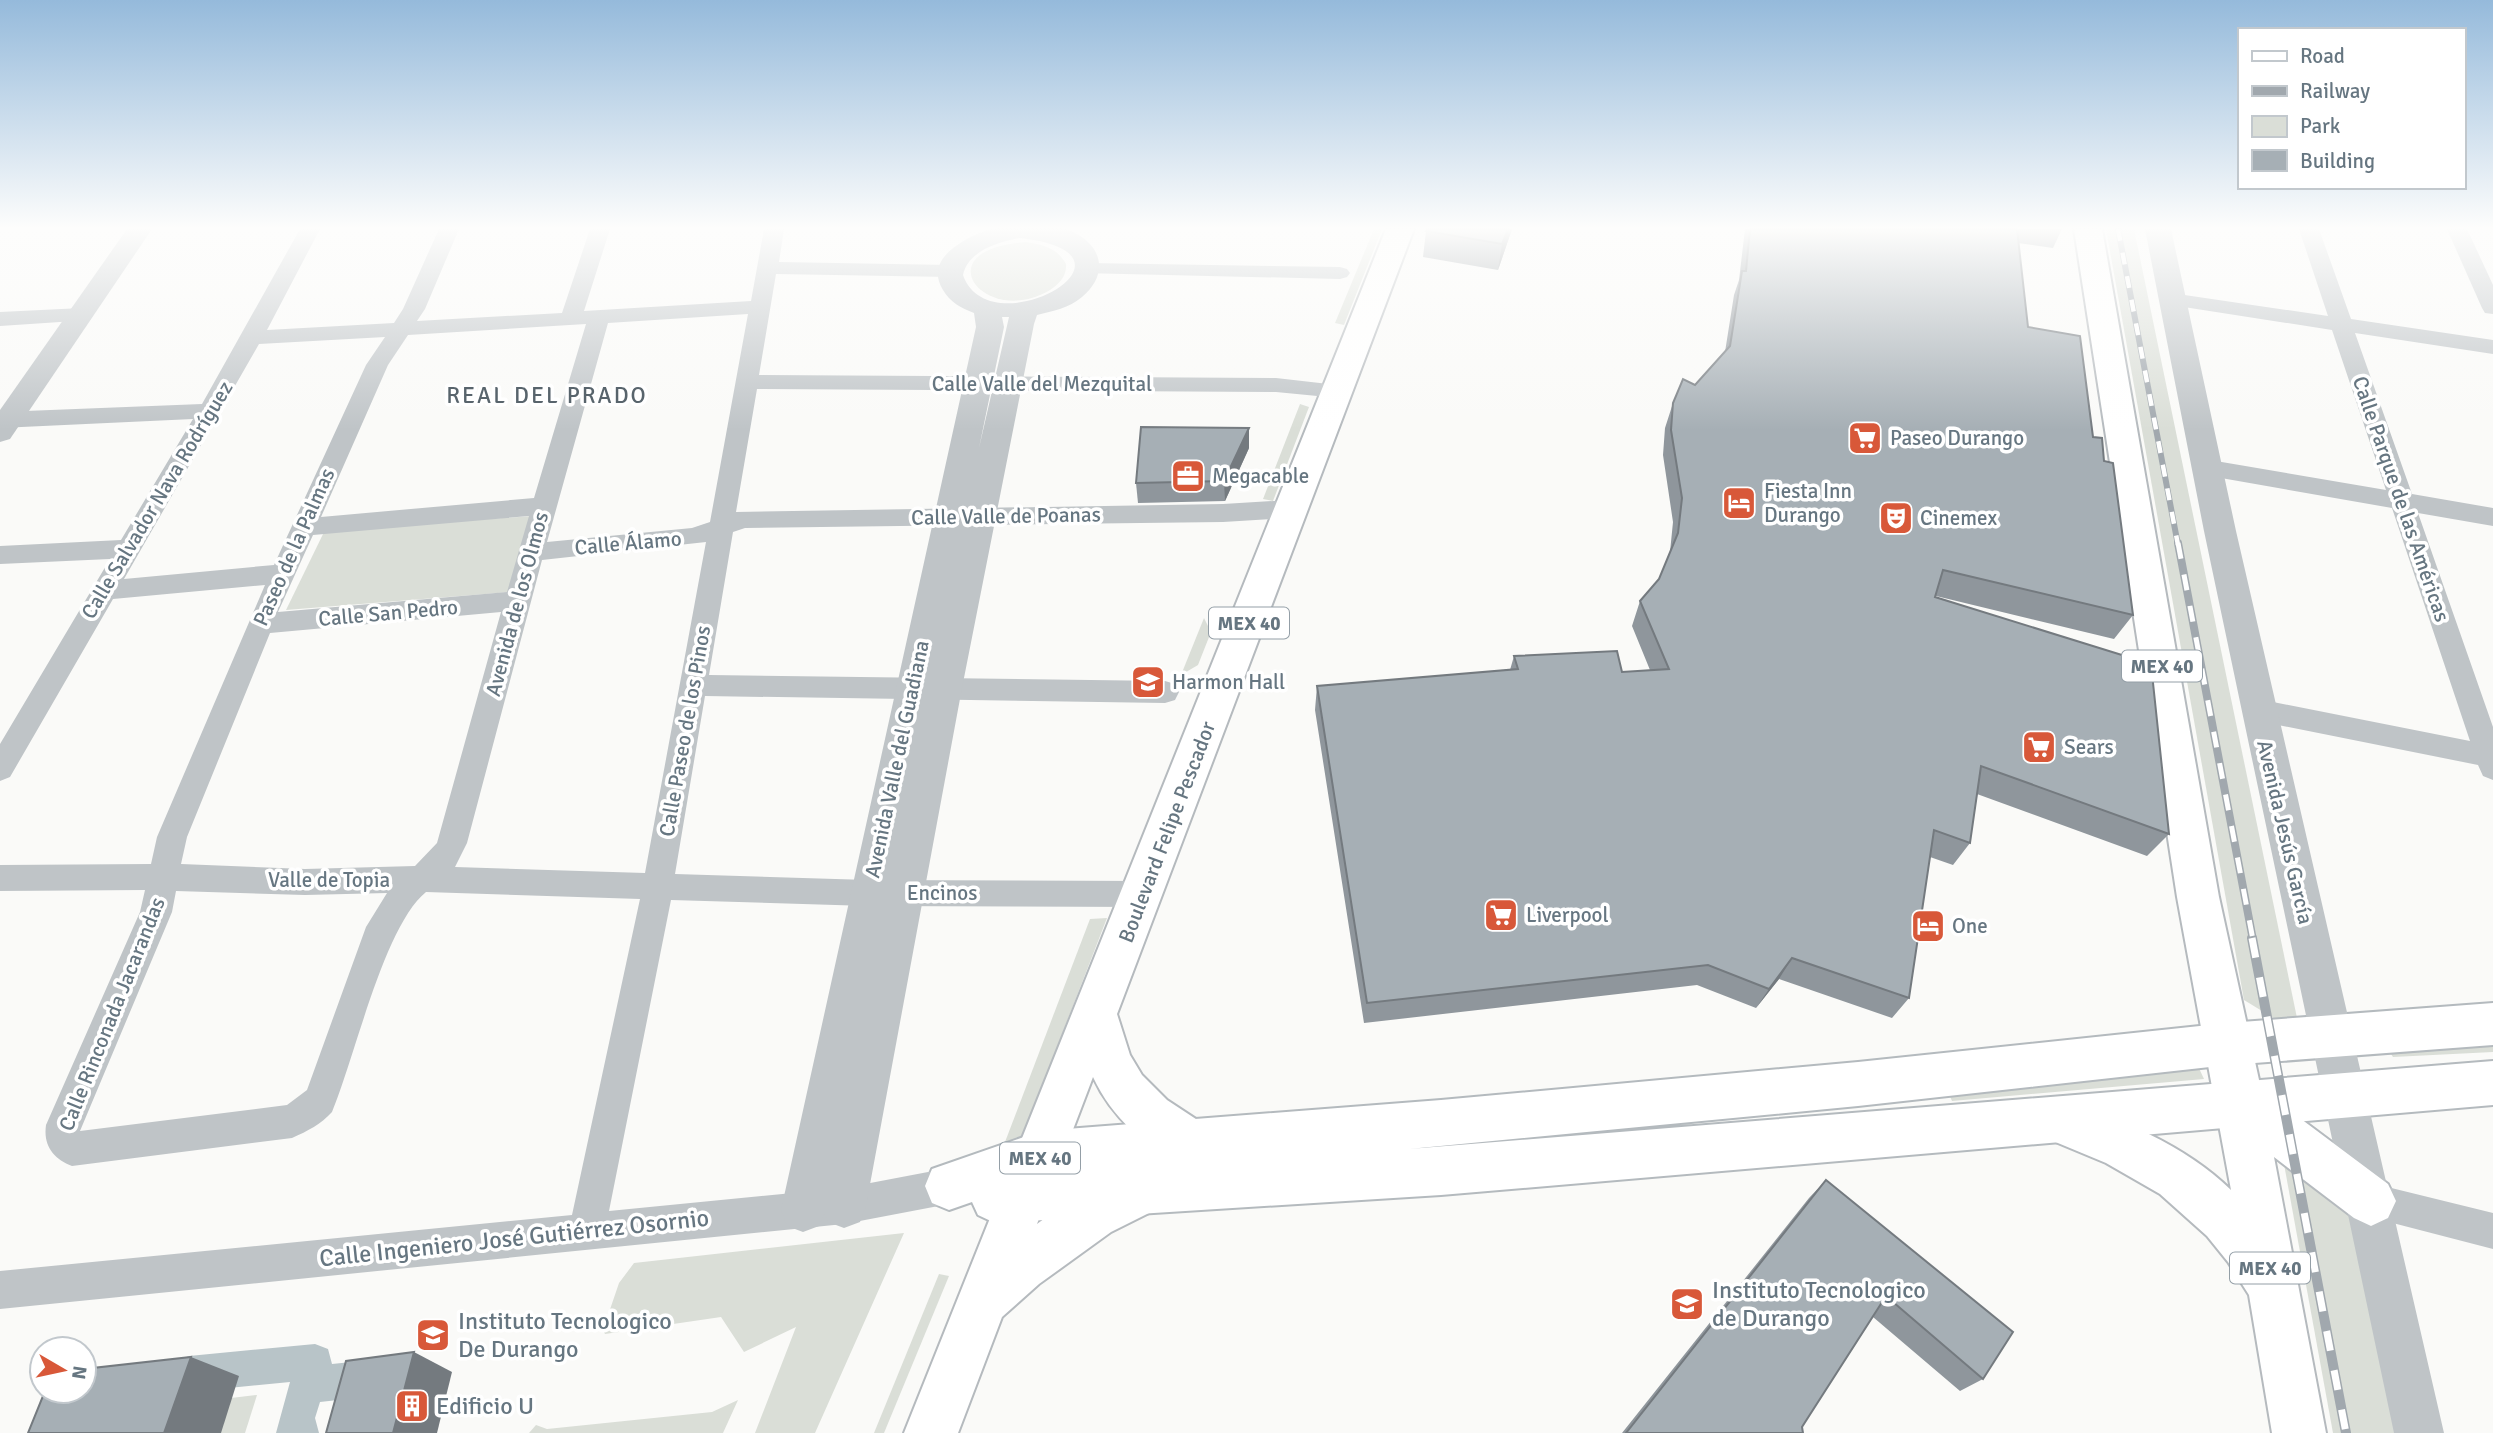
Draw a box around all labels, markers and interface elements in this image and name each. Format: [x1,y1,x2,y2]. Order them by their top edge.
legend [2238,28,2465,189]
text: Road [2300,43,2345,69]
text: Railway [2300,78,2370,104]
text: Park [2300,113,2341,139]
text: Building [2300,148,2375,174]
street label: Calle Valle del Mezquital [932,371,1152,397]
street label: Calle Parque de las Américas [2347,373,2455,625]
street label: Calle Salvador Nava Rodríguez [76,376,238,624]
district label: REAL DEL PRADO [446,381,648,410]
supermarket icon: Paseo Durango [1846,419,1884,457]
place label: Paseo Durango [1890,425,2024,451]
office icon: Megacable [1169,457,1207,495]
place label: Megacable [1212,463,1309,489]
street label: Paseo de la Palmas [248,464,340,630]
place label: Fiesta Inn Durango [1764,478,1852,528]
hotel icon: Fiesta Inn Durango [1720,484,1758,522]
theatre icon: Cinemex [1877,499,1915,537]
street label: Calle Valle de Poanas [911,501,1101,531]
place label: Cinemex [1920,505,1998,531]
street label: Avenida de los Olmos [480,509,554,699]
street label: Calle Álamo [573,525,683,561]
street label: Calle San Pedro [317,594,459,632]
road number: MEX 40 [1209,608,1289,638]
street label: Calle Paseo de los Pinos [654,624,716,838]
street label: Avenida Valle del Guadiana [859,638,935,880]
road number: MEX 40 [2122,650,2202,681]
school or university icon: Harmon Hall [1129,663,1167,701]
place label: Harmon Hall [1172,669,1285,695]
street label: Boulevard Felipe Pescador [1113,717,1221,946]
supermarket icon: Sears [2020,728,2058,766]
place label: Sears [2064,734,2114,760]
street label: Avenida Jesús García [2251,737,2319,927]
street label: Valle de Topia [268,867,390,893]
street label: Encinos [907,880,977,906]
street label: Calle Rinconada Jacarandas [53,893,171,1135]
supermarket icon: Liverpool [1482,896,1520,934]
place label: Liverpool [1526,902,1609,928]
hotel icon: One [1909,907,1947,945]
place label: One [1952,913,1988,939]
road number: MEX 40 [1000,1142,1080,1174]
street label: Calle Ingeniero José Gutiérrez Osornio [318,1203,710,1273]
road number: MEX 40 [2230,1252,2310,1284]
place label: Instituto Tecnologico de Durango [1712,1275,1926,1333]
school or university icon: Instituto Tecnologico de Durango [1668,1285,1706,1323]
place label: Instituto Tecnologico De Durango [458,1306,672,1364]
school or university icon: Instituto Tecnologico De Durango [414,1316,452,1354]
north arrow [28,1335,98,1405]
text: N [66,1364,92,1381]
building icon: Edificio U [393,1387,431,1425]
place label: Edificio U [436,1391,534,1421]

